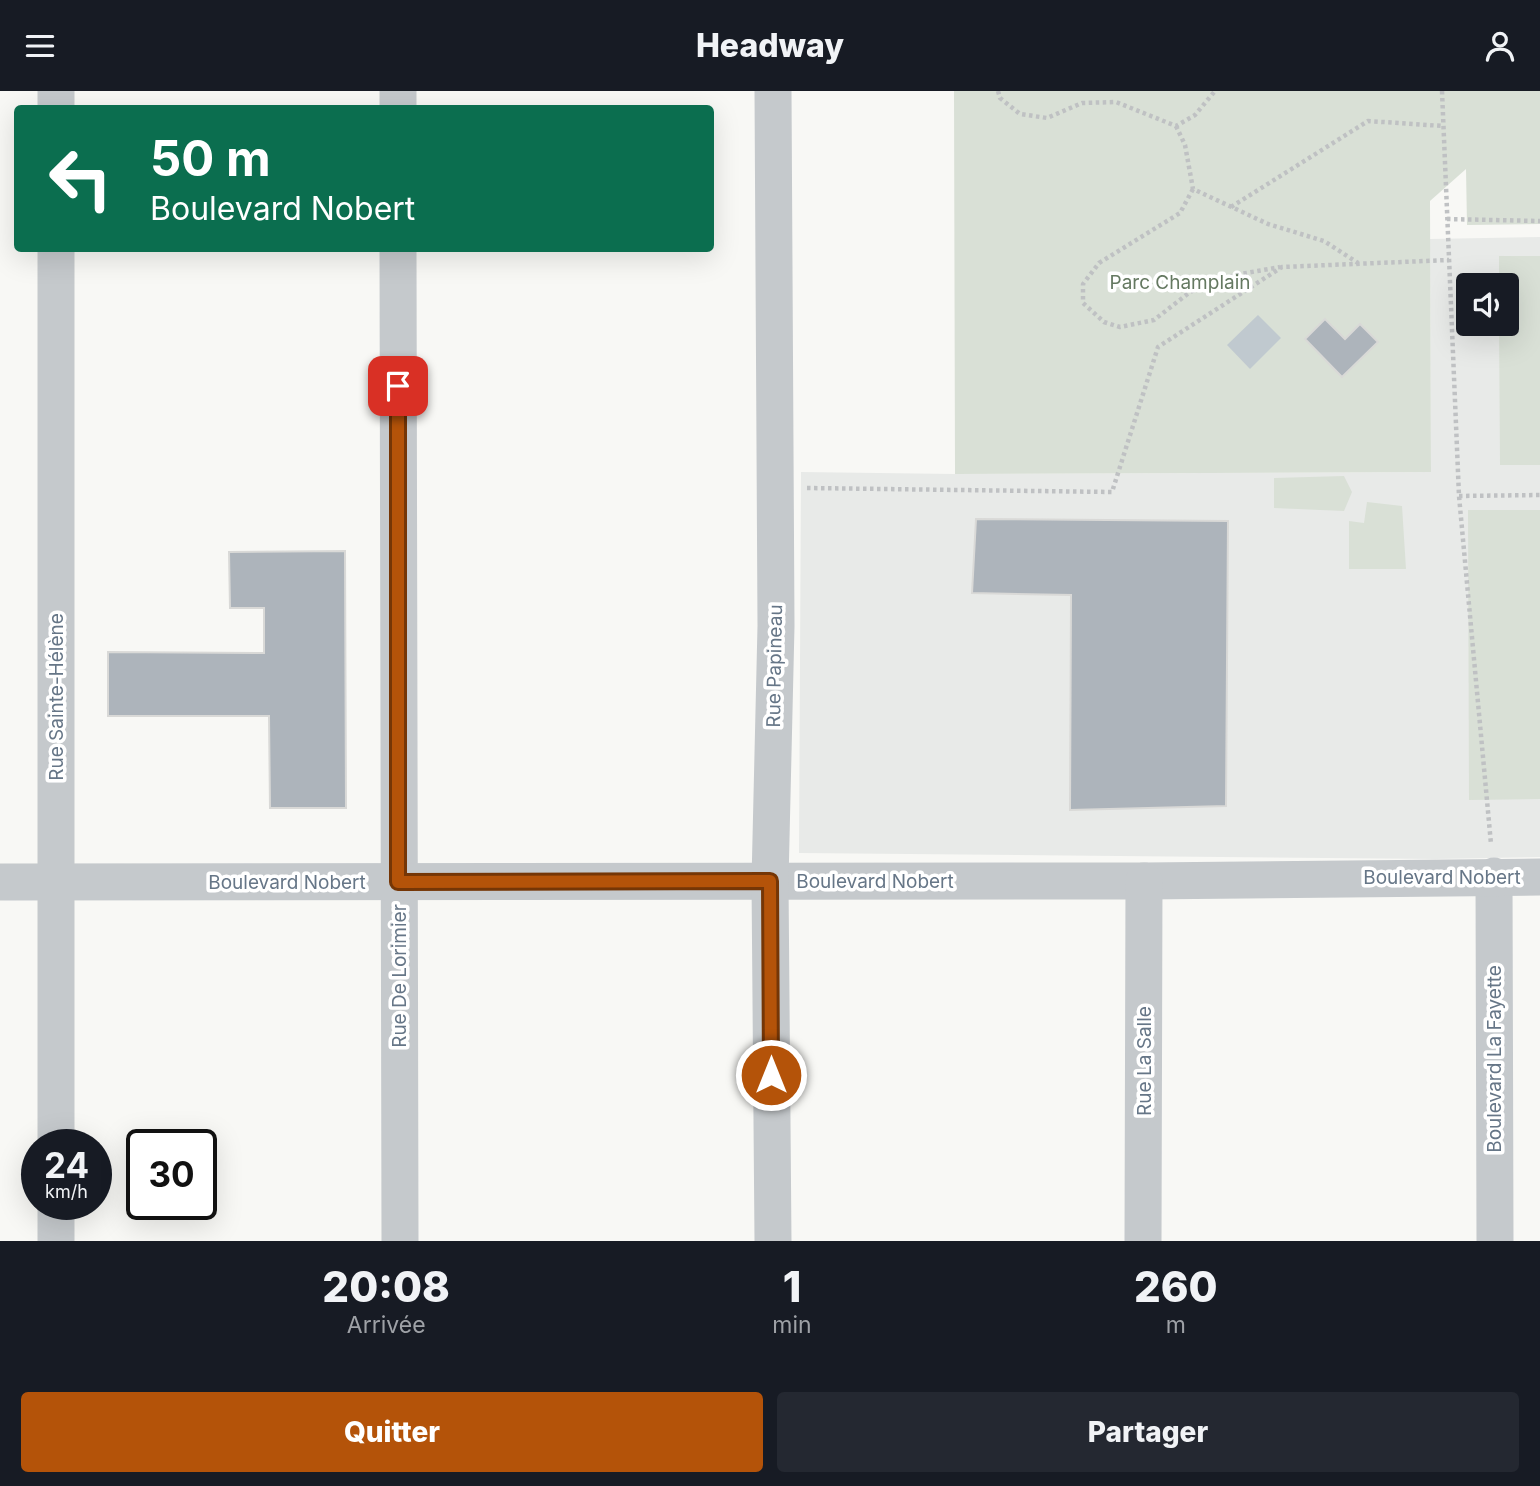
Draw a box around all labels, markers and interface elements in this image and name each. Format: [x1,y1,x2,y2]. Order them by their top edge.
text: Headway [696,26,844,65]
icon: menu [21,27,59,65]
icon: person [1481,27,1519,65]
text: 50 m [150,129,271,188]
icon: left [35,133,126,224]
text: Boulevard Nobert [150,189,415,228]
park label: Parc Champlain [1110,271,1251,294]
map controls [1456,273,1519,336]
button: sound [1456,273,1519,336]
pin [368,356,428,416]
icon: arrive [379,367,417,405]
street label: Rue Papineau [762,604,787,728]
street label: Rue Sainte-Hélène [45,613,68,781]
street label: Boulevard Nobert [1363,866,1521,889]
street label: Boulevard Nobert [796,870,954,893]
street label: Boulevard Nobert [208,871,366,894]
street label: Rue De Lorimier [388,904,411,1048]
street label: Boulevard La Fayette [1483,965,1506,1153]
street label: Rue La Salle [1133,1006,1156,1116]
position arrow [734,1038,808,1112]
speed limit sign: 30 [126,1129,217,1220]
text: 24 [44,1144,89,1186]
text: km/h [45,1181,88,1202]
text: 20:08 [322,1261,450,1312]
text: 1 [783,1261,801,1312]
text: 260 [1134,1261,1218,1312]
text: Arrivée [347,1311,426,1339]
text: min [772,1311,812,1339]
text: m [1166,1311,1186,1339]
button: Quitter [21,1392,763,1472]
button: Partager [777,1392,1519,1472]

